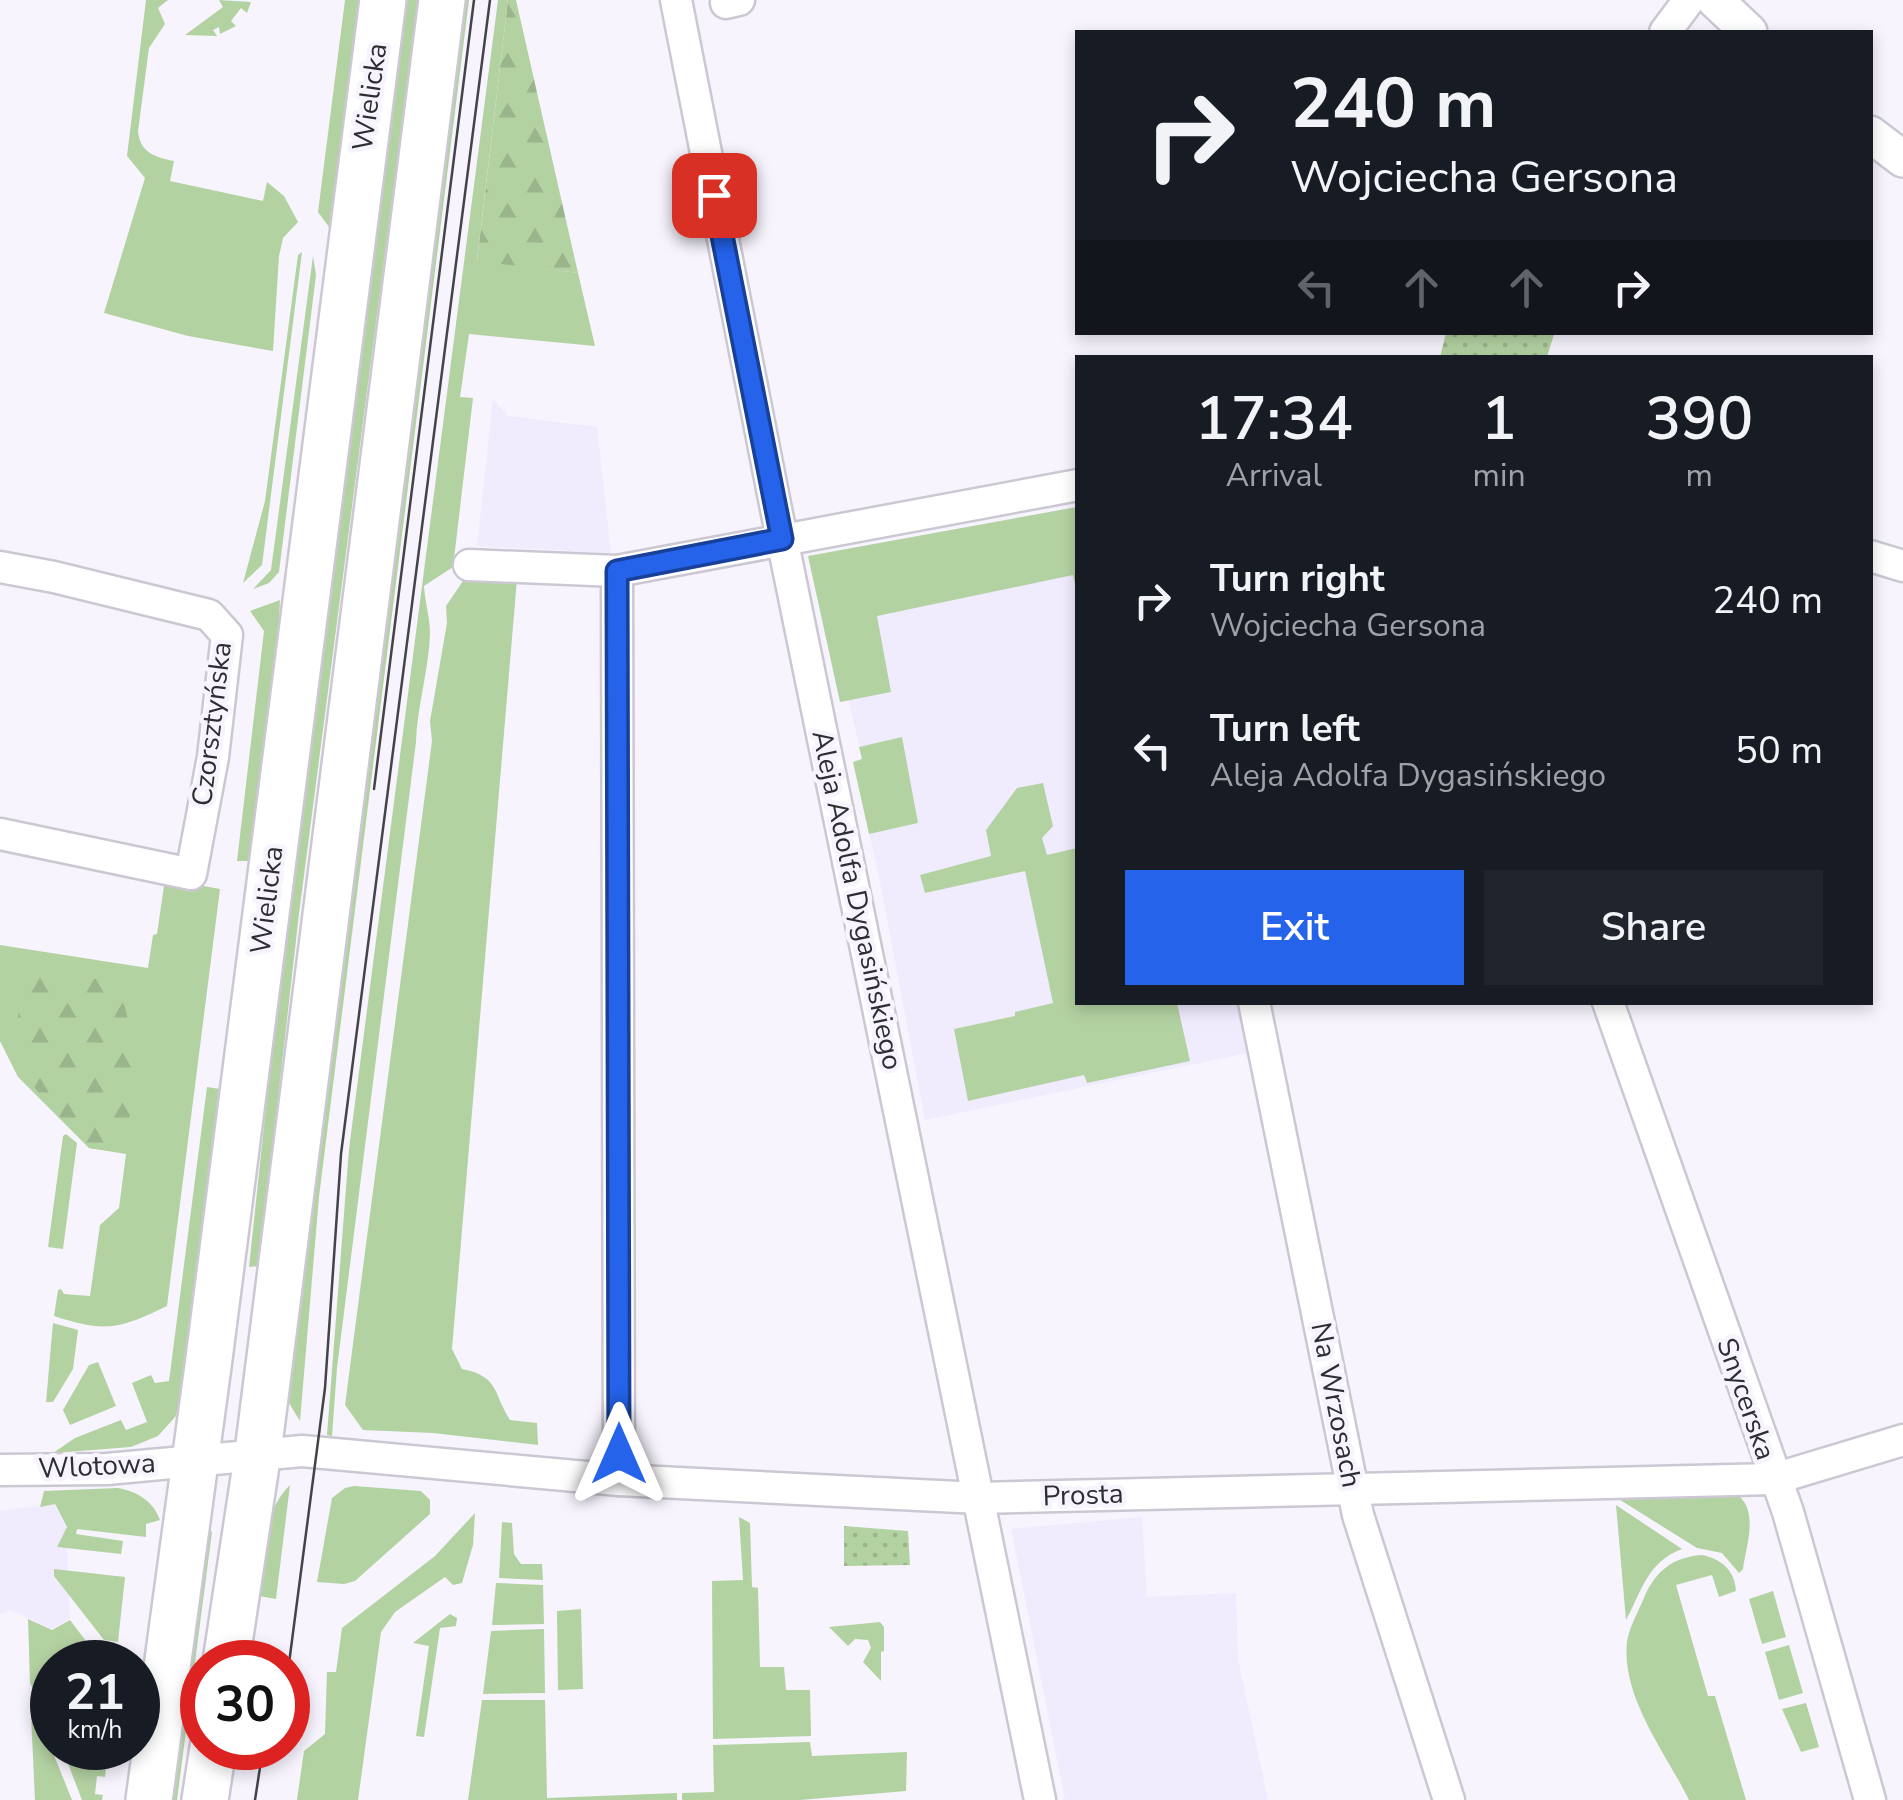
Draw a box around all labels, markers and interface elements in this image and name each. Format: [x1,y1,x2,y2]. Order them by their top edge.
street label: Wielicka [344,41,396,153]
text: 240 m [1290,56,1496,152]
icon: right [1125,70,1255,200]
text: Wojciecha Gersona [1290,147,1678,208]
pin [672,153,757,238]
icon: arrive [687,168,742,223]
icon: left [1289,260,1344,315]
icon: ahead [1394,260,1449,315]
icon: ahead [1499,260,1554,315]
icon: right [1604,260,1659,315]
text: 17:34 [1195,378,1353,460]
text: 1 [1481,378,1517,460]
text: 390 [1645,378,1753,460]
text: Arrival [1226,454,1322,497]
text: min [1473,454,1526,497]
text: m [1686,454,1713,497]
text: Turn right [1210,553,1385,604]
icon: right [1125,573,1180,628]
text: 240 m [1712,575,1823,626]
text: Wojciecha Gersona [1210,604,1486,647]
street label: Czorsztyńska [183,640,241,808]
text: Turn left [1210,703,1360,754]
icon: left [1125,723,1180,778]
text: 50 m [1735,725,1823,776]
street label: Aleja Adolfa Dygasińskiego [802,727,912,1073]
text: Aleja Adolfa Dygasińskiego [1210,754,1606,797]
street label: Wielicka [242,844,292,956]
button: Exit [1125,870,1464,985]
button: Share [1484,870,1823,985]
street label: Na Wrzosach [1301,1319,1371,1491]
street label: Snycerska [1707,1333,1785,1465]
position arrow [567,1402,671,1506]
street label: Wlotowa [37,1444,157,1488]
street label: Prosta [1042,1475,1124,1515]
speed limit sign: 30 [180,1640,310,1770]
text: 21 [65,1658,125,1727]
text: km/h [67,1713,123,1747]

